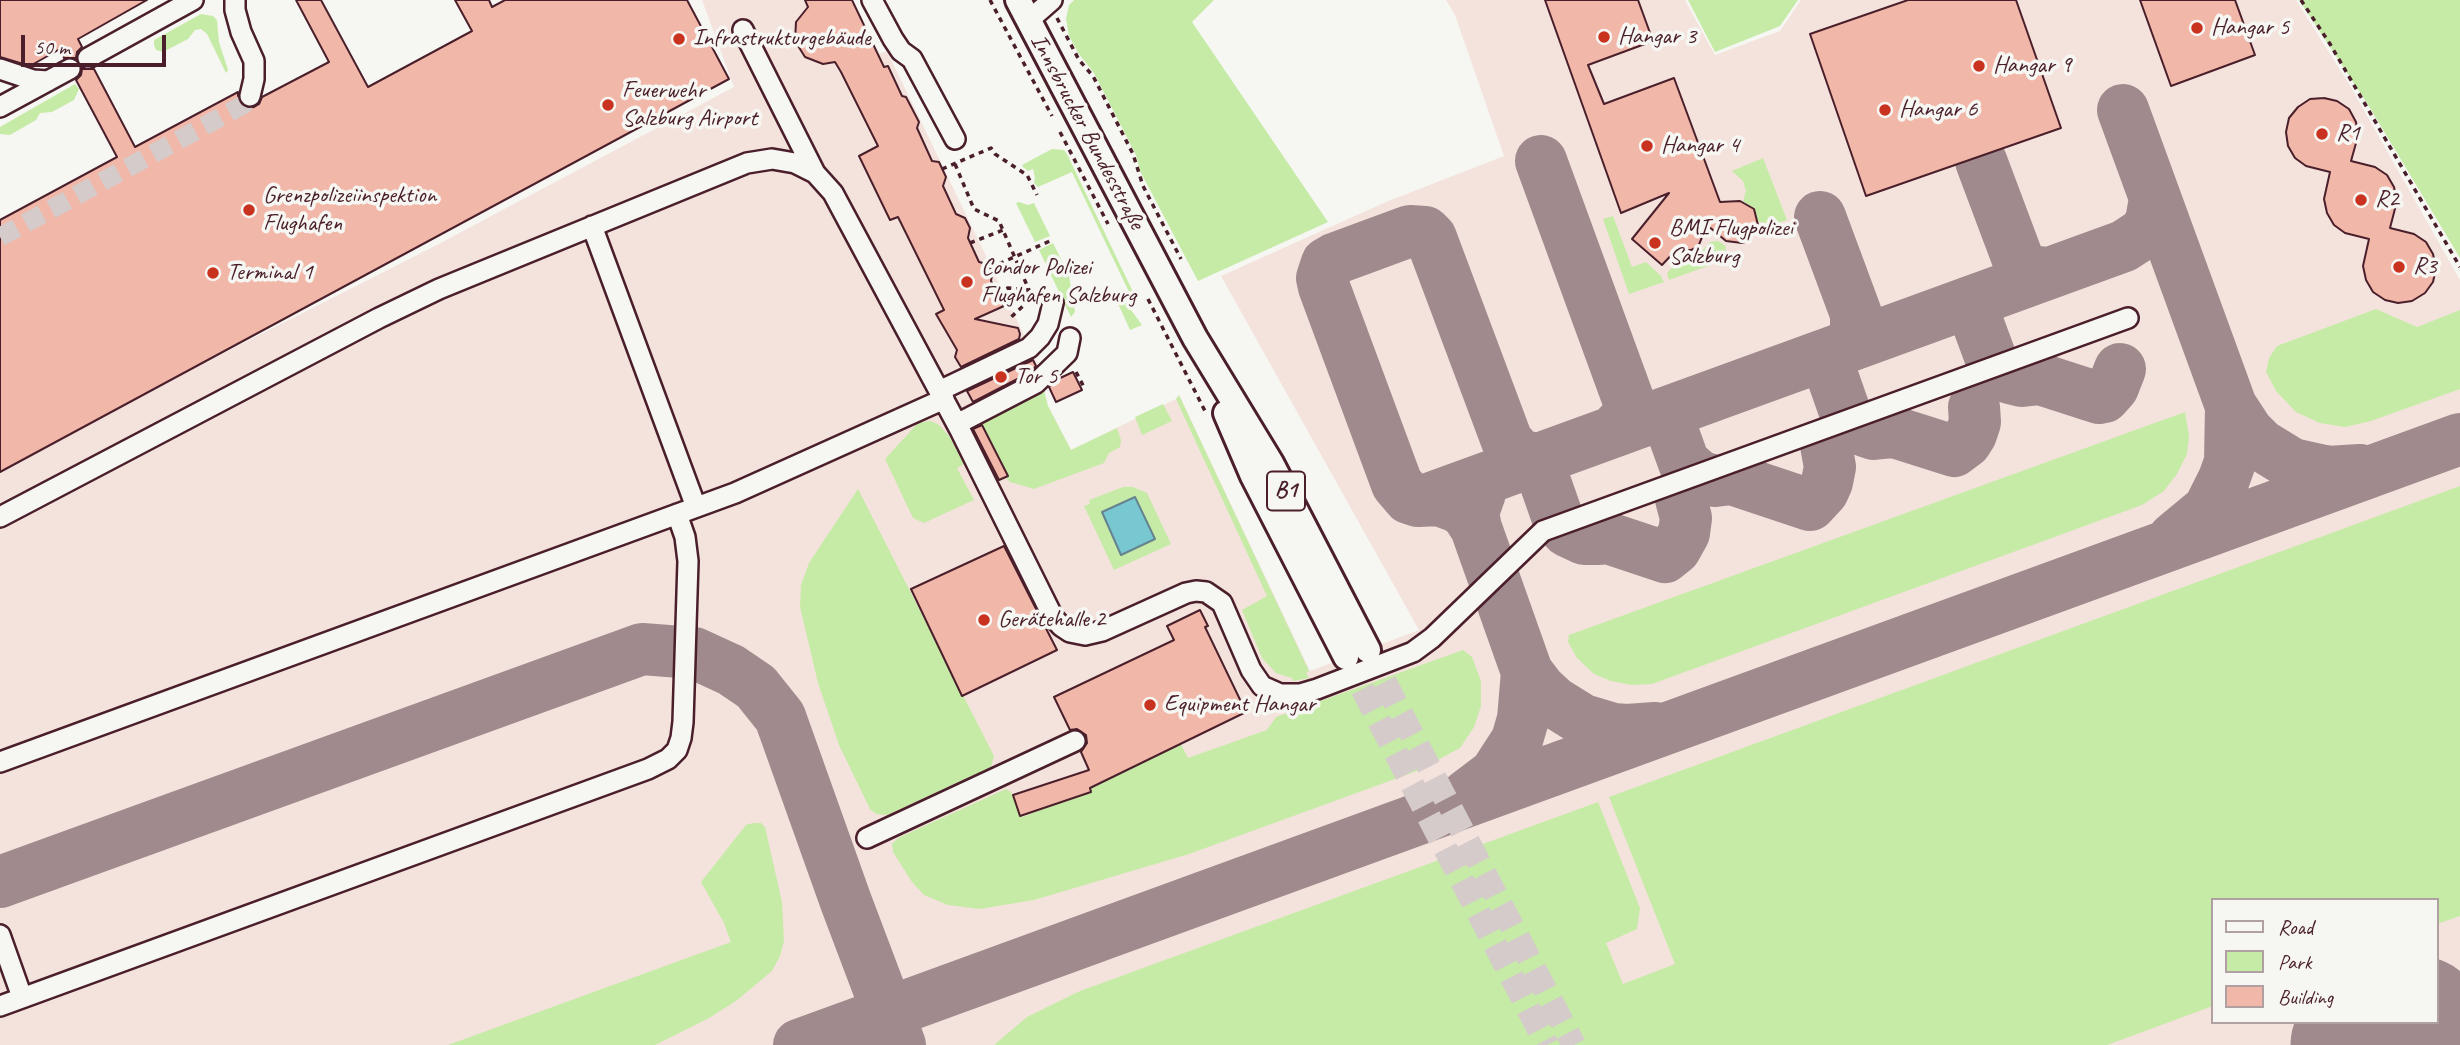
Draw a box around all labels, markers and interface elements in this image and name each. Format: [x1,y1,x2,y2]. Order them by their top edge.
place label: Hangar 5 [2211,14,2289,42]
marker: Hangar 5 [2189,20,2205,36]
scale bar [24,21,170,65]
place label: Hangar 3 [1618,23,1696,51]
place label: Infrastrukturgebäude [693,25,871,53]
marker: Hangar 3 [1596,29,1612,45]
street label: Innsbrucker Bundesstraße [1023,30,1151,234]
marker: Infrastrukturgebäude [671,31,687,47]
text: 50 m [34,34,70,60]
place label: Hangar 9 [1993,52,2071,80]
marker: Hangar 9 [1971,58,1987,74]
place label: Feuerwehr Salzburg Airport [622,77,757,133]
place label: Hangar 6 [1899,96,1977,124]
marker: Feuerwehr Salzburg Airport [600,97,616,113]
marker: Hangar 6 [1877,102,1893,118]
place label: R1 [2336,120,2360,148]
marker: R1 [2314,126,2330,142]
place label: Hangar 4 [1661,132,1739,160]
marker: Hangar 4 [1639,138,1655,154]
place label: Grenzpolizeiinspektion Flughafen [263,182,436,238]
place label: R2 [2375,186,2399,214]
marker: R2 [2353,192,2369,208]
marker: Grenzpolizeiinspektion Flughafen [241,202,257,218]
place label: BMI Flugpolizei Salzburg [1669,215,1793,271]
marker: BMI Flugpolizei Salzburg [1647,235,1663,251]
place label: R3 [2413,253,2437,281]
place label: Condor Polizei Flughafen Salzburg [981,254,1136,310]
place label: Terminal 1 [227,259,313,287]
marker: R3 [2391,259,2407,275]
marker: Terminal 1 [205,265,221,281]
marker: Condor Polizei Flughafen Salzburg [959,274,975,290]
place label: Tor 5 [1015,363,1058,391]
marker: Tor 5 [993,369,1009,385]
road number: B1 [1267,471,1305,510]
place label: Gerätehalle 2 [998,606,1105,634]
marker: Gerätehalle 2 [976,612,992,628]
place label: Equipment Hangar [1164,691,1315,719]
marker: Equipment Hangar [1142,697,1158,713]
legend [2212,898,2439,1024]
text: Road [2278,914,2313,940]
text: Park [2278,949,2311,975]
text: Building [2278,984,2333,1010]

